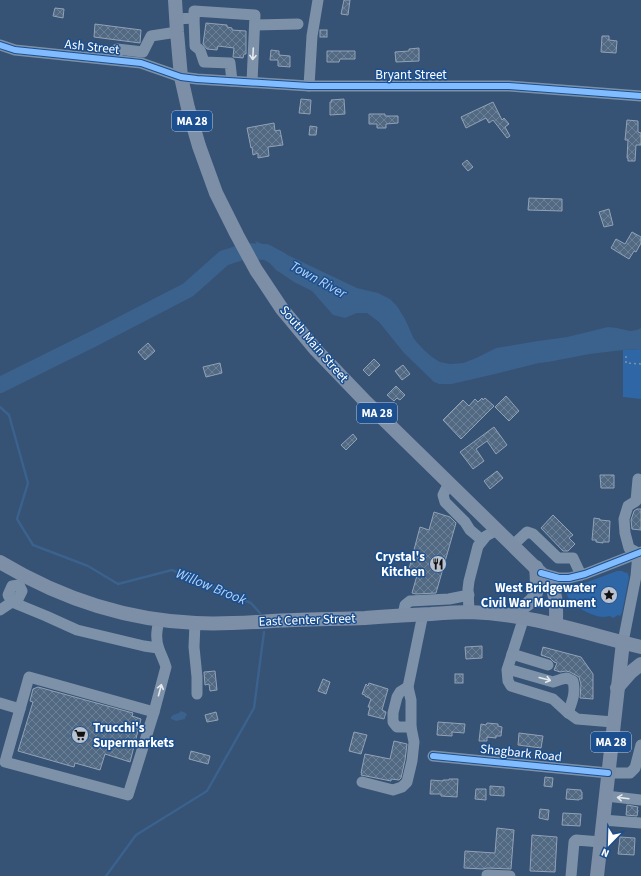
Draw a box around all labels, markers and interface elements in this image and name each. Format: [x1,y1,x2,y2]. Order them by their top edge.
street label: Ash Street [64,35,121,59]
one-way arrow [250,47,257,60]
street label: Bryant Street [375,66,447,84]
road number: MA 28 [172,111,212,131]
water label: Town River [286,256,351,304]
street label: South Main Street [276,302,353,387]
road number: MA 28 [357,403,397,423]
place label: Crystal's Kitchen [375,548,425,581]
restaurant icon: Crystal's Kitchen [428,554,448,574]
water label: Willow Brook [173,564,250,610]
place label: West Bridgewater Civil War Monument [481,579,597,612]
place icon: West Bridgewater Civil War Monument [599,585,619,605]
street label: East Center Street [258,609,356,631]
one-way arrow [538,676,551,684]
one-way arrow [157,684,164,697]
place label: Trucchi's Supermarkets [93,719,174,752]
supermarket icon: Trucchi's Supermarkets [70,725,90,745]
road number: MA 28 [591,732,631,752]
street label: Shagbark Road [479,740,563,766]
one-way arrow [617,794,630,802]
north arrow [589,824,629,864]
text: N [599,844,612,861]

